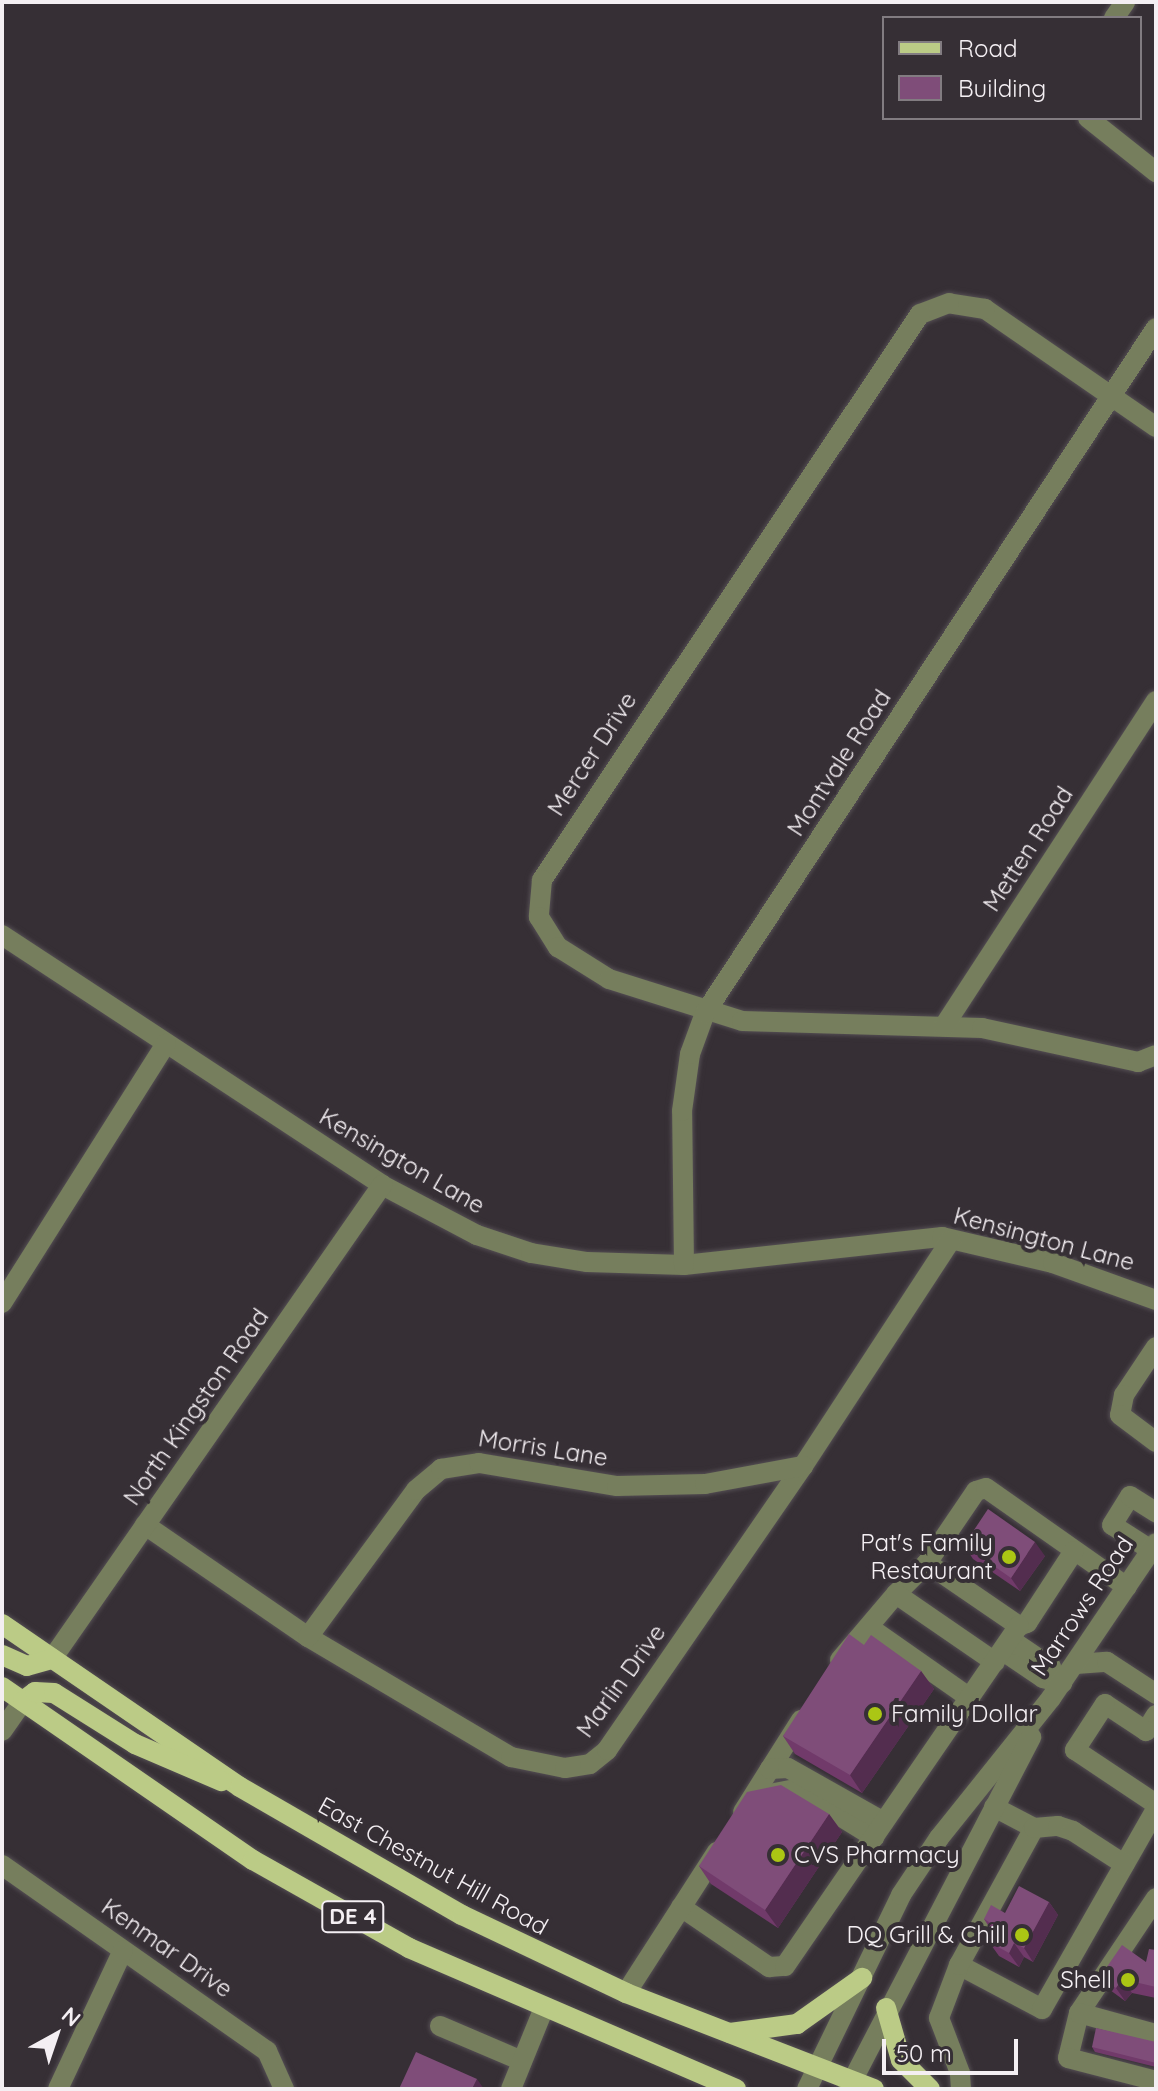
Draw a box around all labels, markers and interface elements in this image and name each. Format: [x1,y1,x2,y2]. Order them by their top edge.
legend [882,16,1142,120]
text: Road [958,33,1018,63]
text: Building [958,73,1046,103]
street label: Montvale Road [781,685,897,841]
street label: Mercer Drive [541,687,643,821]
street label: Metten Road [977,781,1079,917]
street label: Kensington Lane [314,1102,490,1220]
street label: Kensington Lane [950,1201,1138,1277]
street label: North Kingston Road [117,1303,275,1511]
street label: Morris Lane [476,1424,610,1472]
place label: Pat's Family Restaurant [860,1529,993,1585]
street label: Marrows Road [1025,1531,1139,1681]
marker: Pat's Family Restaurant [1000,1548,1018,1566]
street label: Marlin Drive [570,1619,672,1743]
place label: Family Dollar [891,1700,1038,1728]
marker: Family Dollar [866,1705,884,1723]
street label: East Chestnut Hill Road [313,1791,553,1941]
place label: CVS Pharmacy [794,1841,960,1869]
marker: CVS Pharmacy [769,1846,787,1864]
street label: Kenmar Drive [96,1892,238,2004]
road number: DE 4 [321,1899,385,1935]
place label: DQ Grill & Chill [847,1921,1006,1949]
marker: DQ Grill & Chill [1013,1926,1031,1944]
place label: Shell [1060,1966,1112,1994]
marker: Shell [1119,1971,1137,1989]
north arrow [16,1995,96,2075]
text: N [56,2001,87,2033]
scale bar [886,2023,1022,2073]
text: 50 m [896,2038,952,2068]

